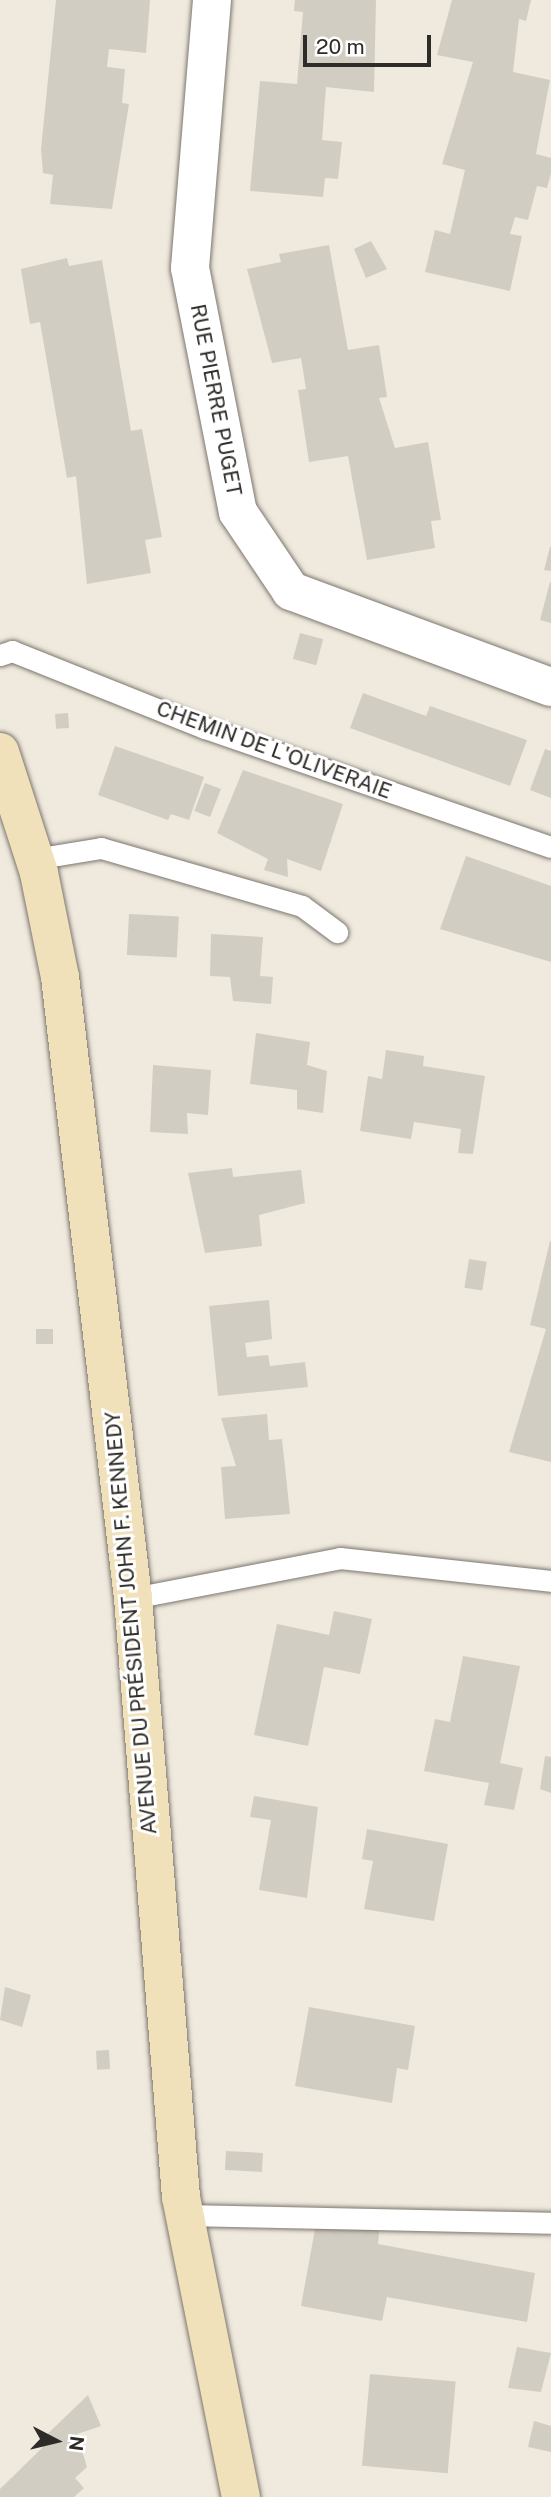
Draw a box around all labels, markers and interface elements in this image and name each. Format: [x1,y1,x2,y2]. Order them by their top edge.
scale bar [306,21,434,65]
text: 20 m [316,34,365,59]
street label: RUE PIERRE PUGET [185,302,247,498]
street label: CHEMIN DE L'OLIVERAIE [153,696,395,804]
street label: AVENUE DU PRÉSIDENT JOHN F. KENNEDY [100,1410,162,1836]
north arrow [21,2406,91,2476]
text: N [65,2435,89,2452]

